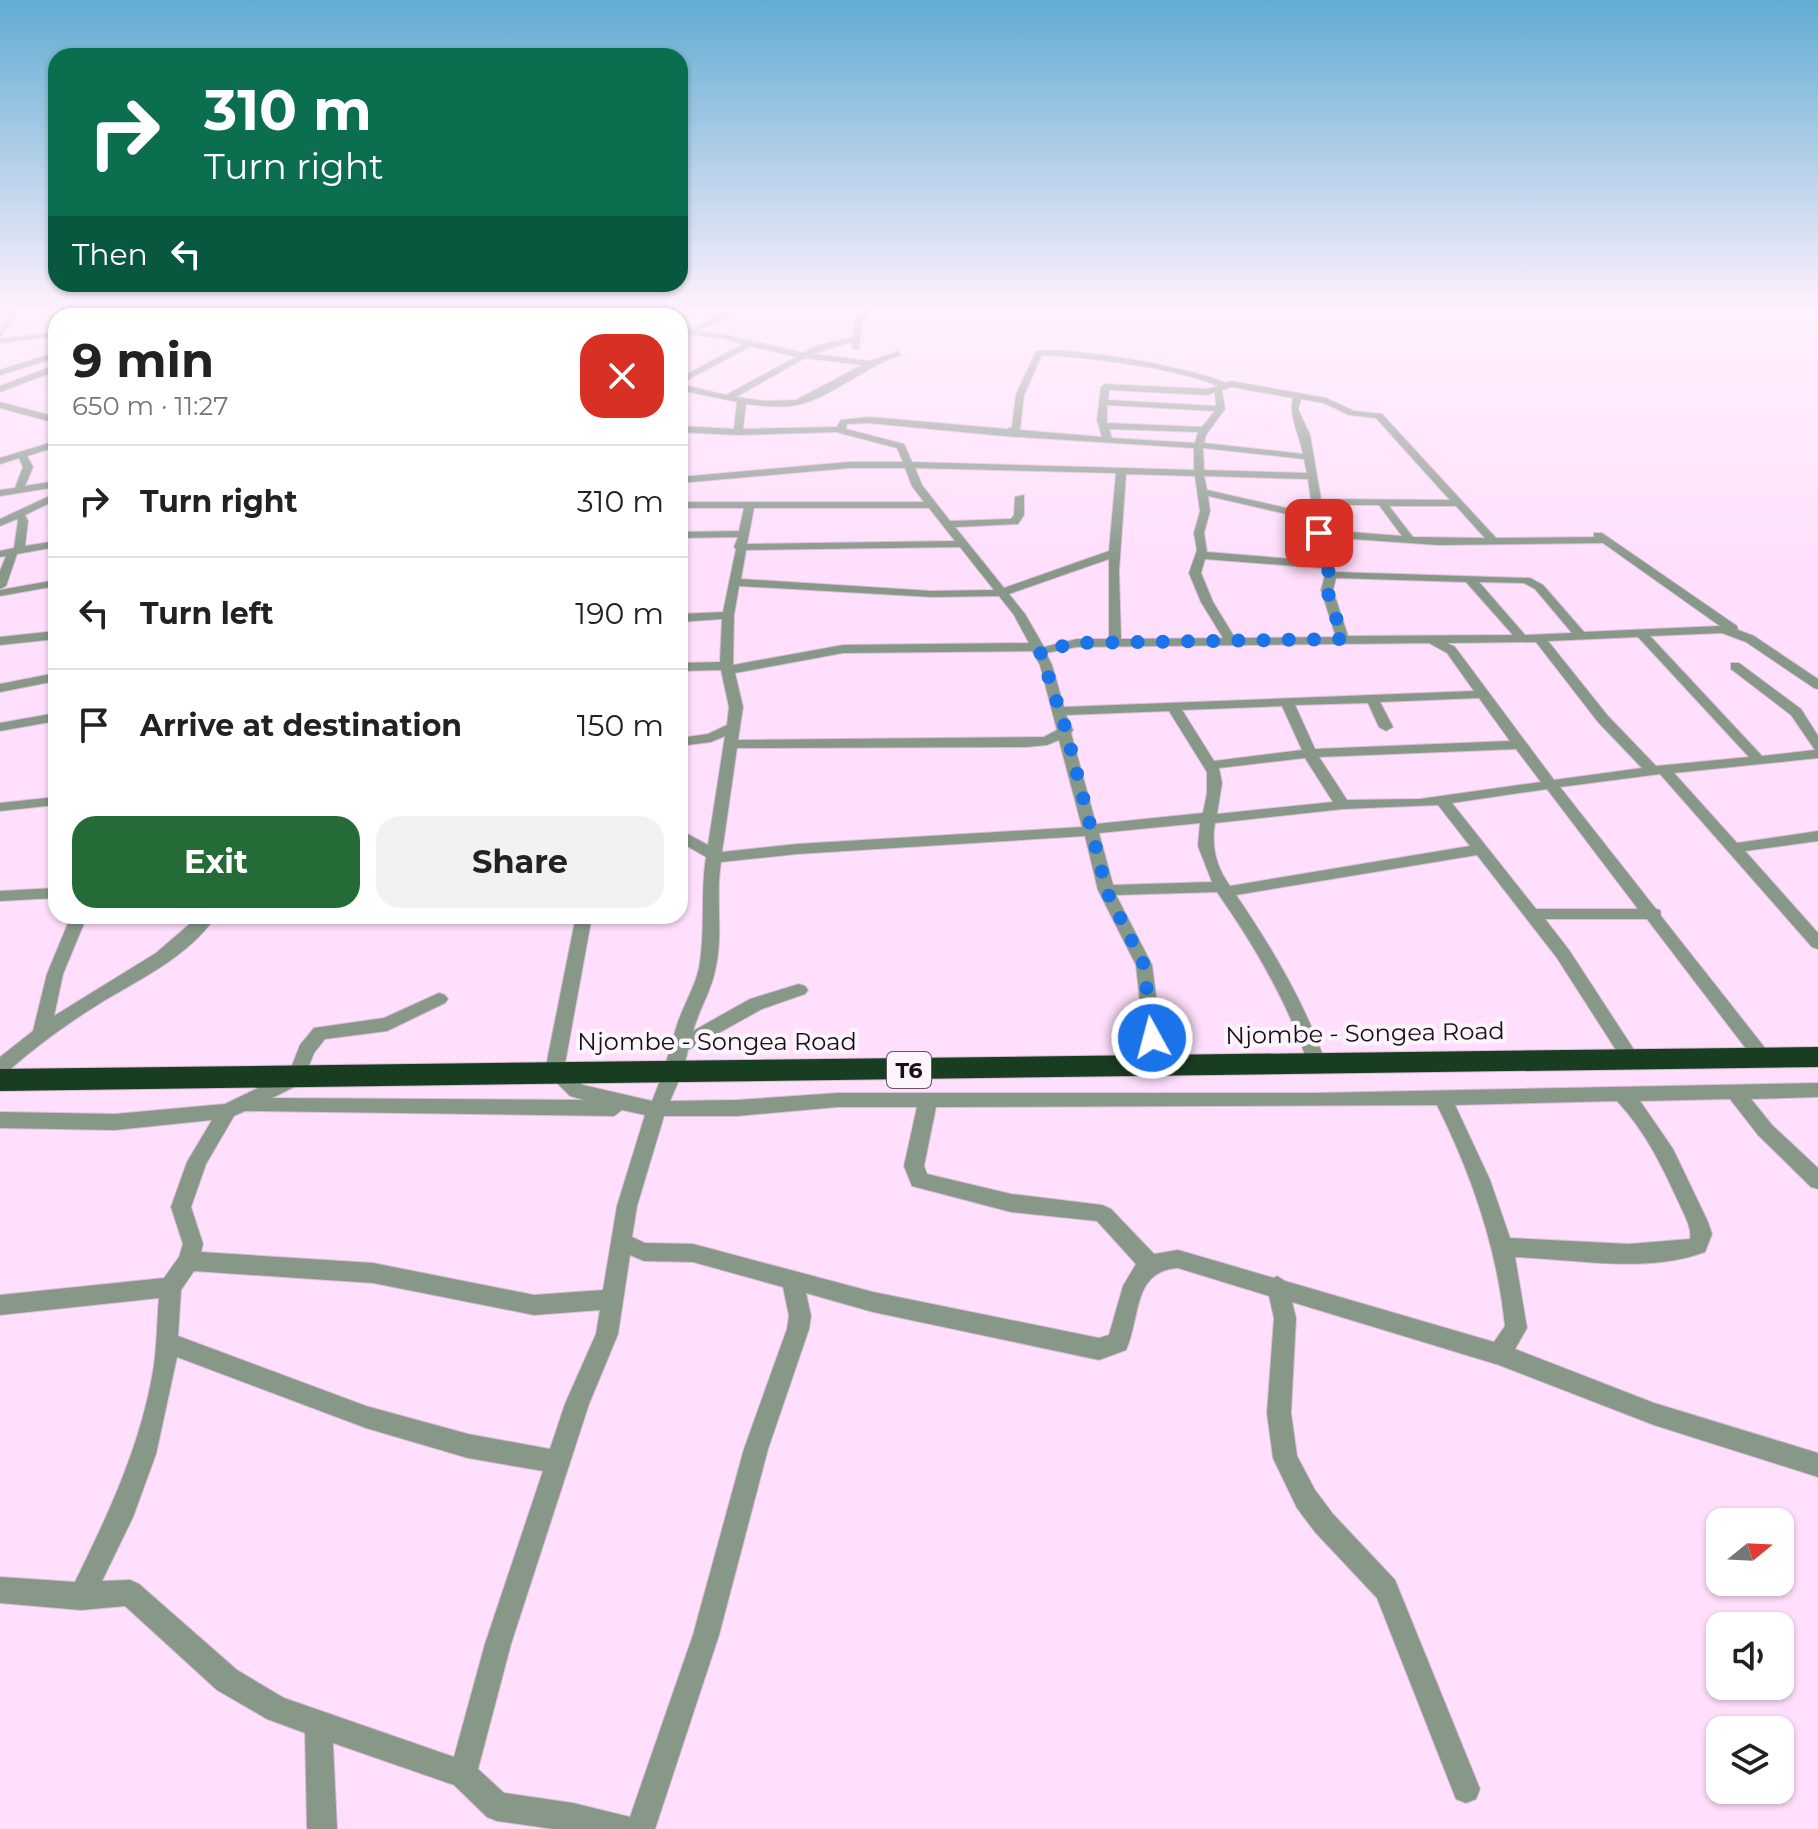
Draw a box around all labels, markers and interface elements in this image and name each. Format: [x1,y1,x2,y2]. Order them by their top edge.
text: 310 m [204,76,372,144]
icon: right [72,80,176,184]
text: Turn right [204,144,384,188]
icon: left [164,232,208,276]
text: Then [72,236,148,273]
text: 9 min [72,331,214,389]
button: close [580,334,664,418]
text: 650 m · 11:27 [72,390,229,422]
icon: right [72,479,116,523]
text: Turn right [140,483,297,520]
text: 310 m [577,483,664,520]
pin [1285,499,1353,567]
icon: arrive [1297,511,1341,555]
icon: left [72,591,116,635]
text: Turn left [140,595,273,632]
text: 190 m [575,595,664,632]
icon: arrive [72,703,116,747]
text: Arrive at destination [140,707,462,744]
text: 150 m [577,707,664,744]
button: Exit [72,816,360,908]
button: Share [376,816,664,908]
position arrow [1110,996,1194,1080]
street label: Njombe - Songea Road [1225,1016,1505,1050]
street label: Njombe - Songea Road [577,1027,857,1056]
road number: T6 [887,1052,931,1088]
north arrow [1706,1508,1794,1596]
map controls [1706,1508,1794,1804]
button: sound [1706,1612,1794,1700]
button: layers [1706,1716,1794,1804]

